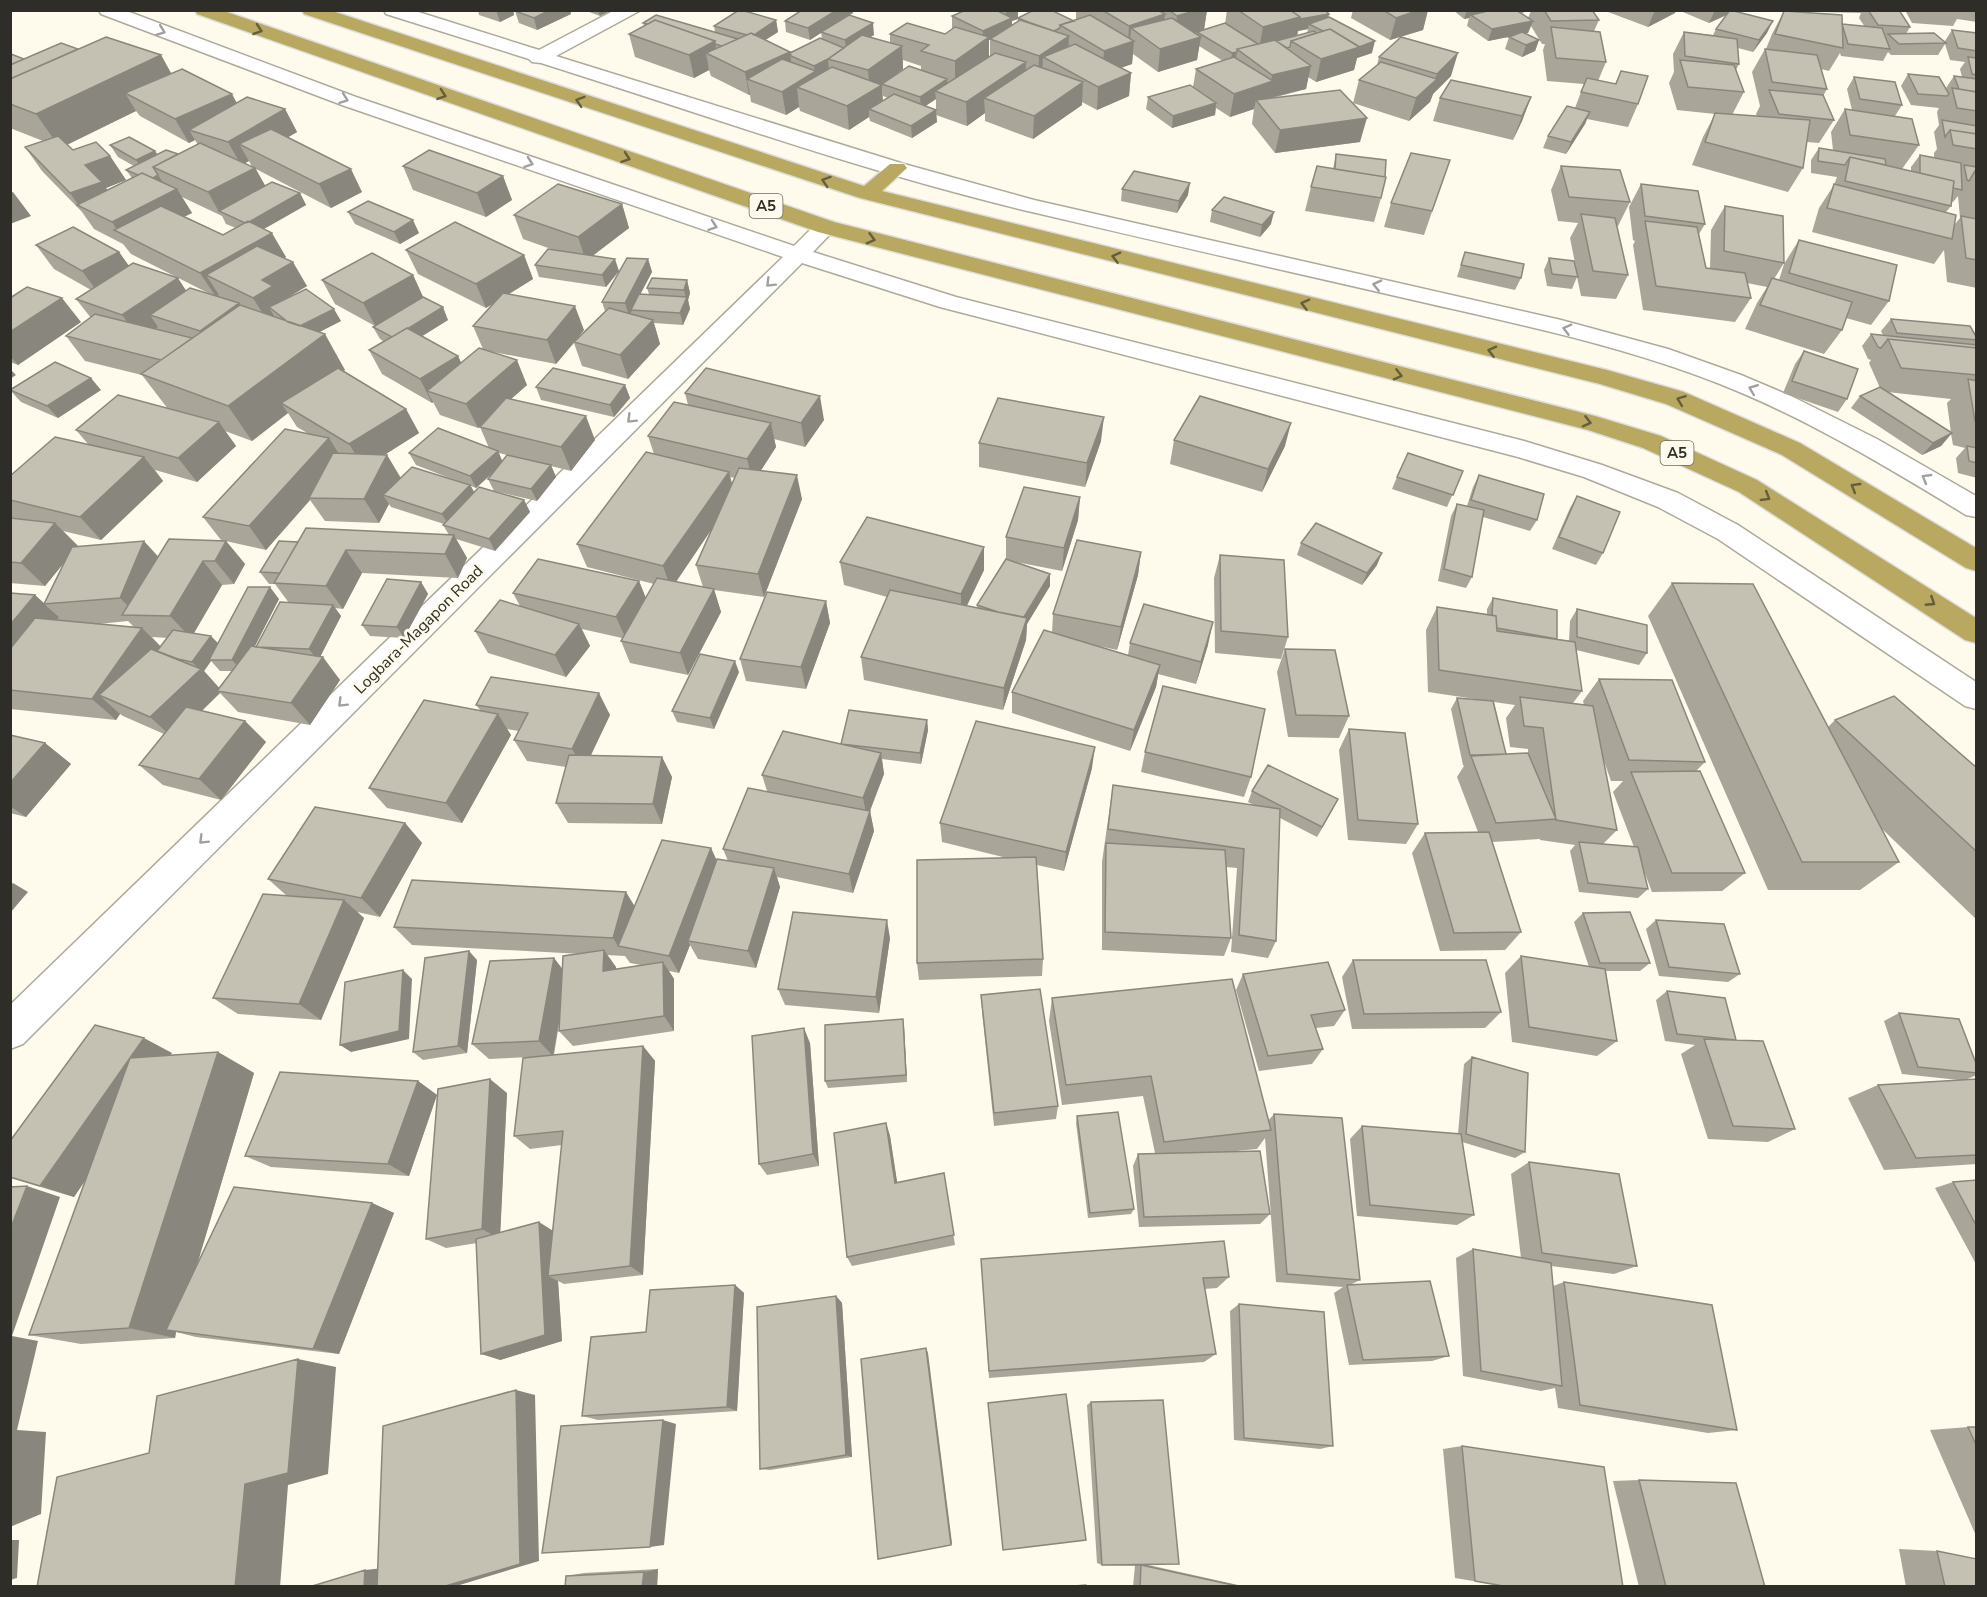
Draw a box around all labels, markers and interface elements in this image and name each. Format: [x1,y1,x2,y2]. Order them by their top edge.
one-way arrow [252,23,263,36]
one-way arrow [155,24,166,36]
one-way arrow [436,87,447,100]
one-way arrow [338,92,349,105]
one-way arrow [575,96,586,108]
one-way arrow [620,151,631,163]
one-way arrow [523,155,533,168]
one-way arrow [821,176,832,188]
road number: A5 [750,194,783,218]
one-way arrow [707,219,718,231]
one-way arrow [866,231,876,244]
one-way arrow [1111,251,1121,264]
one-way arrow [766,275,777,286]
one-way arrow [1373,280,1383,293]
one-way arrow [1300,299,1310,312]
one-way arrow [1562,324,1572,337]
one-way arrow [1487,345,1497,358]
one-way arrow [1392,368,1403,380]
one-way arrow [1748,384,1759,396]
one-way arrow [1676,395,1687,407]
one-way arrow [627,412,638,423]
one-way arrow [1582,415,1592,428]
road number: A5 [1660,441,1694,465]
one-way arrow [1922,474,1932,486]
one-way arrow [1851,482,1861,494]
one-way arrow [1760,490,1770,502]
street label: Logbara-Magapon Road [349,560,488,699]
one-way arrow [1924,595,1935,606]
one-way arrow [338,696,349,707]
one-way arrow [199,833,209,844]

